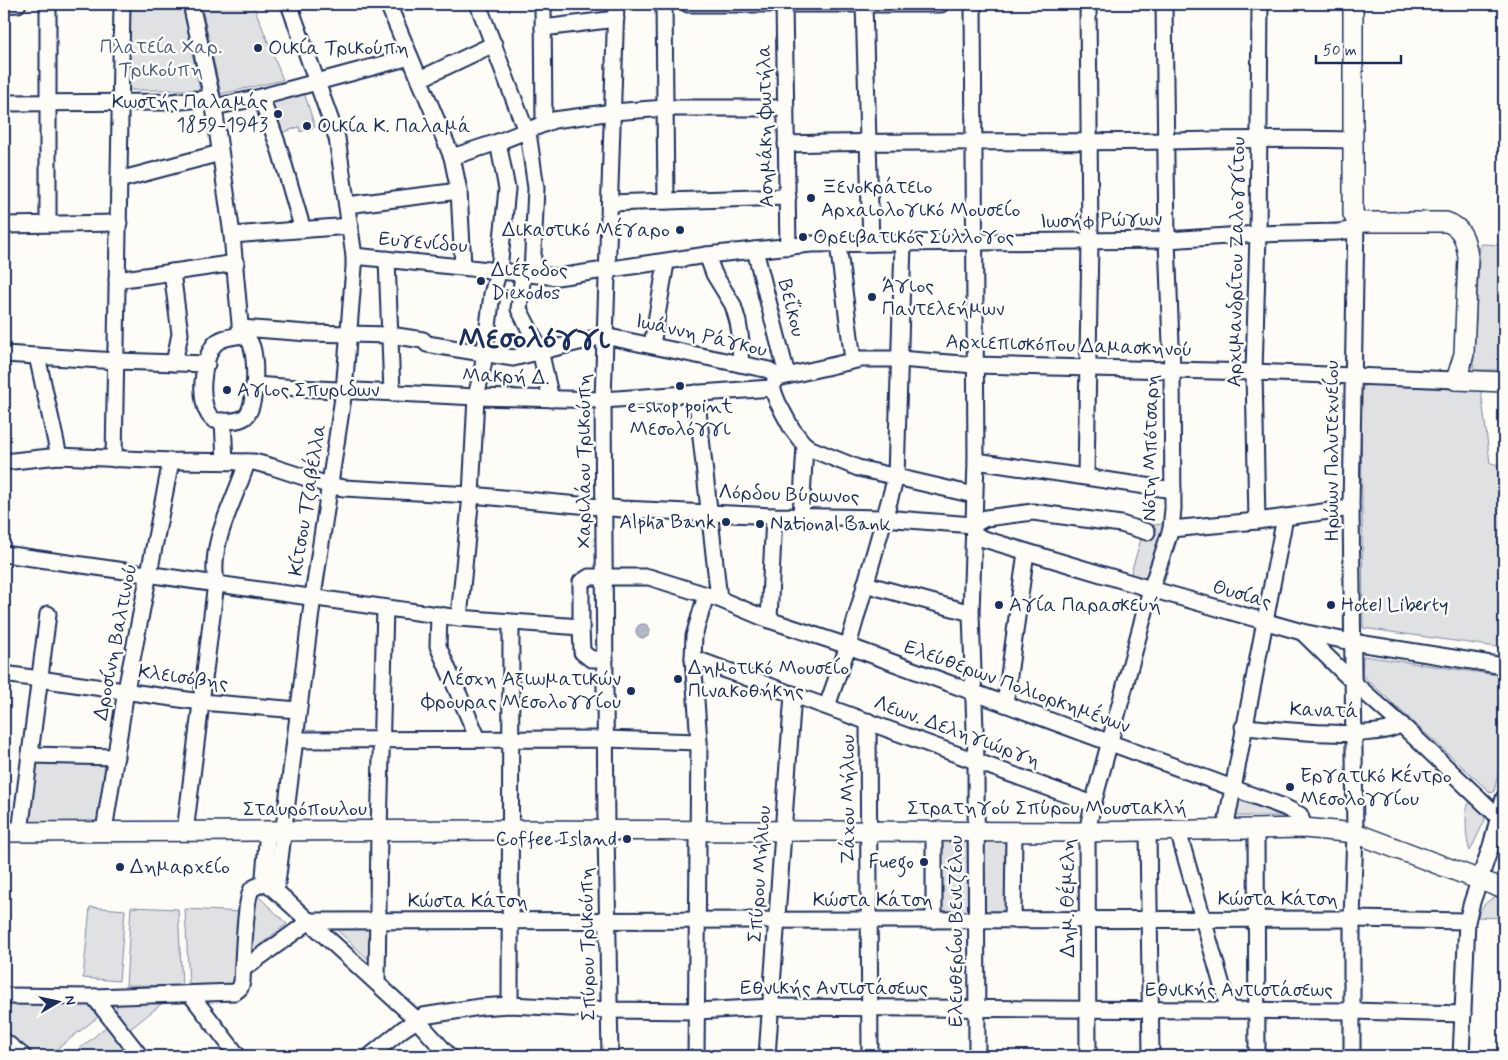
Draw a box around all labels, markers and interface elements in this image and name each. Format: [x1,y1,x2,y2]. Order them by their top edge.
scale bar [1316,32,1400,64]
park label: Πλατεία Χαρ. Τρικούπη [100,34,222,84]
place label: Οικία Τρικούπη [268,35,409,62]
text: 50 m [1323,41,1357,61]
marker: Οικία Τρικούπη [252,42,264,54]
street label: Ασημάκη Φωτήλα [751,44,781,208]
place label: Κωστής Παλαμάς 1859-1943 [112,89,268,139]
marker: Κωστής Παλαμάς 1859-1943 [272,108,284,120]
place label: Οικία Κ. Παλαμά [317,113,471,140]
marker: Οικία Κ. Παλαμά [301,120,313,132]
street label: Αρχιμανδρίτου Ζαλογγίτου [1221,136,1253,388]
place label: Ξενοκράτειο Αρχαιολογικό Μουσείο [821,174,1021,224]
marker: Ξενοκράτειο Αρχαιολογικό Μουσείο [805,192,817,204]
street label: Ιωσήφ Ρώγων [1040,206,1163,236]
place label: Δικαστικό Μέγαρο [502,217,670,244]
marker: Δικαστικό Μέγαρο [674,224,686,236]
place label: Ορειβατικός Σύλλογος [813,224,1015,251]
street label: Ευγενίδου [377,226,469,260]
marker: Ορειβατικός Σύλλογος [797,231,809,243]
place label: Διέξοδος Diexodos [491,257,568,307]
place label: Άγιος Παντελεήμων [882,273,1005,323]
marker: Διέξοδος Diexodos [475,275,487,287]
street label: Βεΐκου [771,276,811,340]
marker: Άγιος Παντελεήμων [866,291,878,303]
street label: Ιωάννη Ράγκου [632,308,770,364]
district label: Μεσολόγγι [458,320,611,359]
street label: Αρχιεπισκόπου Δαμασκηνού [945,328,1193,364]
street label: Ηρώων Πολυτεχνείου [1319,360,1346,542]
street label: Μακρή Δ. [462,362,550,392]
street label: Χαριλάου Τρικούπη [571,373,598,549]
street label: Νότη Μπότσαρη [1136,374,1166,522]
place label: Αγιος Σπυριδων [237,377,380,404]
marker: e-shop point Μεσολόγγι [674,380,686,392]
marker: Αγιος Σπυριδων [221,384,233,396]
place label: e-shop point Μεσολόγγι [627,393,733,443]
street label: Κίτσου Τζαβέλλα [283,422,333,578]
street label: Λόρδου Βύρωνος [718,479,860,511]
place label: Alpha Bank [619,509,716,536]
place label: National Bank [770,511,891,538]
marker: Alpha Bank [720,516,732,528]
marker: National Bank [754,518,766,530]
street label: Δροσίνη Βαλτινού [88,561,144,723]
street label: Θυσίας [1209,574,1275,616]
place label: Αγία Παρασκευή [1009,592,1161,619]
place label: Hotel Liberty [1341,592,1449,619]
marker: Αγία Παρασκευή [993,599,1005,611]
marker: Hotel Liberty [1325,599,1337,611]
street label: Ελεύθερων Πολιορκημένων [900,634,1134,741]
place label: Δημοτικό Μουσείο Πινακοθήκης [688,655,849,705]
street label: Κλεισόβης [136,658,230,698]
place label: Λέσχη Αξιωματικών Φρουρας Μεσολογγίου [421,666,621,716]
marker: Δημοτικό Μουσείο Πινακοθήκης [672,673,684,685]
marker: Λέσχη Αξιωματικών Φρουρας Μεσολογγίου [625,685,637,697]
street label: Λεων. Δεληγιώργη [870,689,1044,775]
street label: Κανατά [1289,696,1359,726]
street label: Ζάχου Μήλιου [835,734,862,864]
place label: Eργατικό Κέντρο Μεσολογγίου [1300,763,1452,813]
marker: Eργατικό Κέντρο Μεσολογγίου [1284,781,1296,793]
street label: Στρατηγού Σπύρου Μουστακλή [907,795,1187,822]
street label: Σταυρόπουλου [243,796,367,823]
street label: Σπύρου Μήλιου [742,805,778,943]
place label: Coffee Island [496,826,617,853]
marker: Coffee Island [621,833,633,845]
street label: Ελευθερίου Βενιζέλου [943,835,970,1027]
street label: Δημ. Θέμελη [1055,838,1082,958]
place label: Fuego [869,849,914,878]
place label: Δημαρχείο [130,854,230,881]
marker: Fuego [918,856,930,868]
marker: Δημαρχείο [114,861,126,873]
street label: Σπύρου Τρικούπη [573,867,603,1021]
street label: Κώστα Κάτση [1218,886,1338,913]
street label: Κώστα Κάτση [813,887,933,914]
street label: Κώστα Κάτση [408,888,528,915]
street label: Εθνικής Αντιστάσεως [740,975,928,1002]
street label: Εθνικής Αντιστάσεως [1145,977,1333,1004]
north arrow [32,978,82,1028]
text: N [60,994,79,1006]

